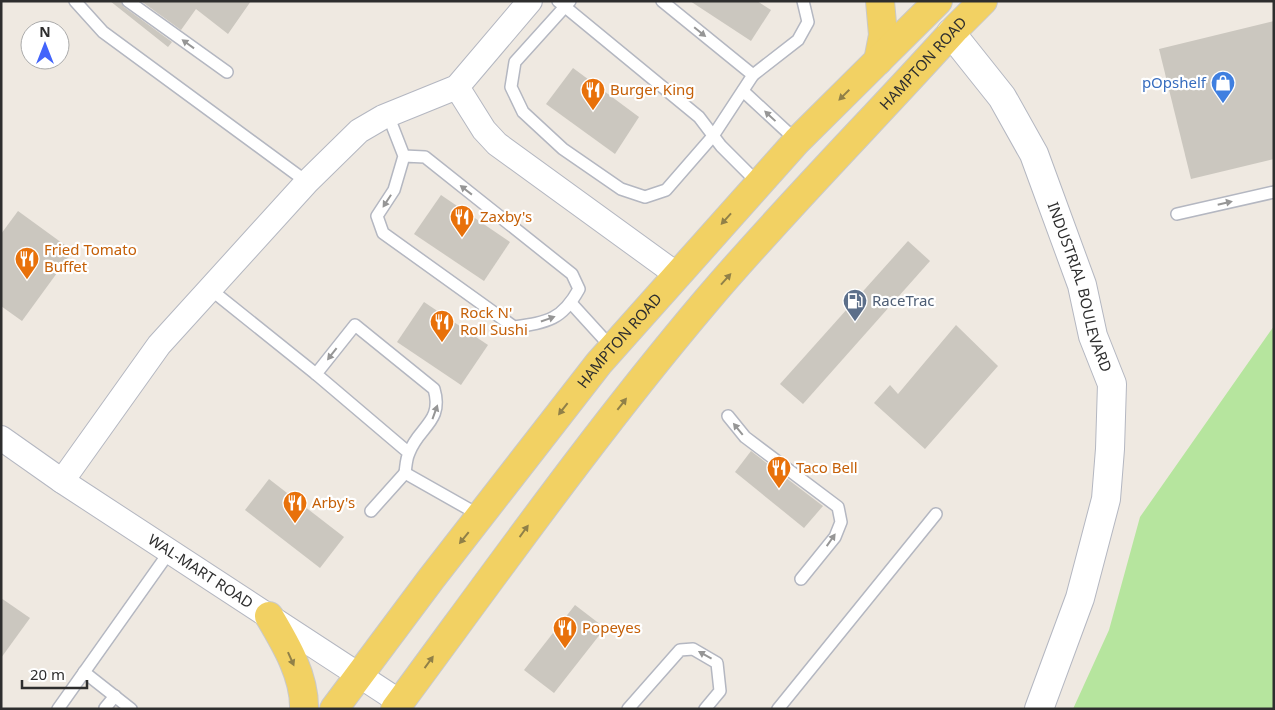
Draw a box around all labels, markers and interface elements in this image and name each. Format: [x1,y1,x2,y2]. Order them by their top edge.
street label: HAMPTON ROAD [875,12,971,114]
north arrow [20,20,70,70]
text: N [39,22,51,41]
one-way arrow [693,26,706,37]
one-way arrow [181,39,195,49]
shop icon: pOpshelf [1210,70,1236,104]
place label: pOpshelf [1142,72,1207,92]
restaurant icon: Burger King [580,77,606,111]
place label: Burger King [610,79,695,99]
one-way arrow [838,89,850,101]
one-way arrow [764,110,776,122]
one-way arrow [460,184,473,195]
one-way arrow [382,194,392,208]
street label: INDUSTRIAL BOULEVARD [1043,199,1117,375]
one-way arrow [1217,199,1232,207]
restaurant icon: Zaxby's [449,204,475,238]
place label: Zaxby's [480,206,532,226]
one-way arrow [720,213,732,225]
place label: Fried Tomato Buffet [44,239,137,276]
restaurant icon: Fried Tomato Buffet [14,246,40,280]
one-way arrow [720,274,732,286]
street label: HAMPTON ROAD [572,288,666,392]
fuel station icon: RaceTrac [842,288,868,322]
place label: RaceTrac [872,290,935,310]
place label: Rock N' Roll Sushi [460,302,528,339]
restaurant icon: Rock N' Roll Sushi [429,309,455,343]
one-way arrow [541,315,556,323]
one-way arrow [327,347,338,360]
one-way arrow [616,398,627,411]
one-way arrow [558,402,569,415]
one-way arrow [431,404,439,419]
one-way arrow [733,423,744,436]
restaurant icon: Taco Bell [766,455,792,489]
place label: Taco Bell [796,457,858,477]
restaurant icon: Arby's [282,490,308,524]
place label: Arby's [312,492,355,512]
one-way arrow [519,524,529,538]
street label: WAL-MART ROAD [145,529,257,612]
one-way arrow [459,531,470,544]
one-way arrow [826,533,836,547]
restaurant icon: Popeyes [552,615,578,649]
place label: Popeyes [582,617,641,637]
one-way arrow [698,651,712,659]
one-way arrow [288,652,296,666]
one-way arrow [423,656,434,669]
scale bar [22,658,88,690]
text: 20 m [30,664,65,684]

